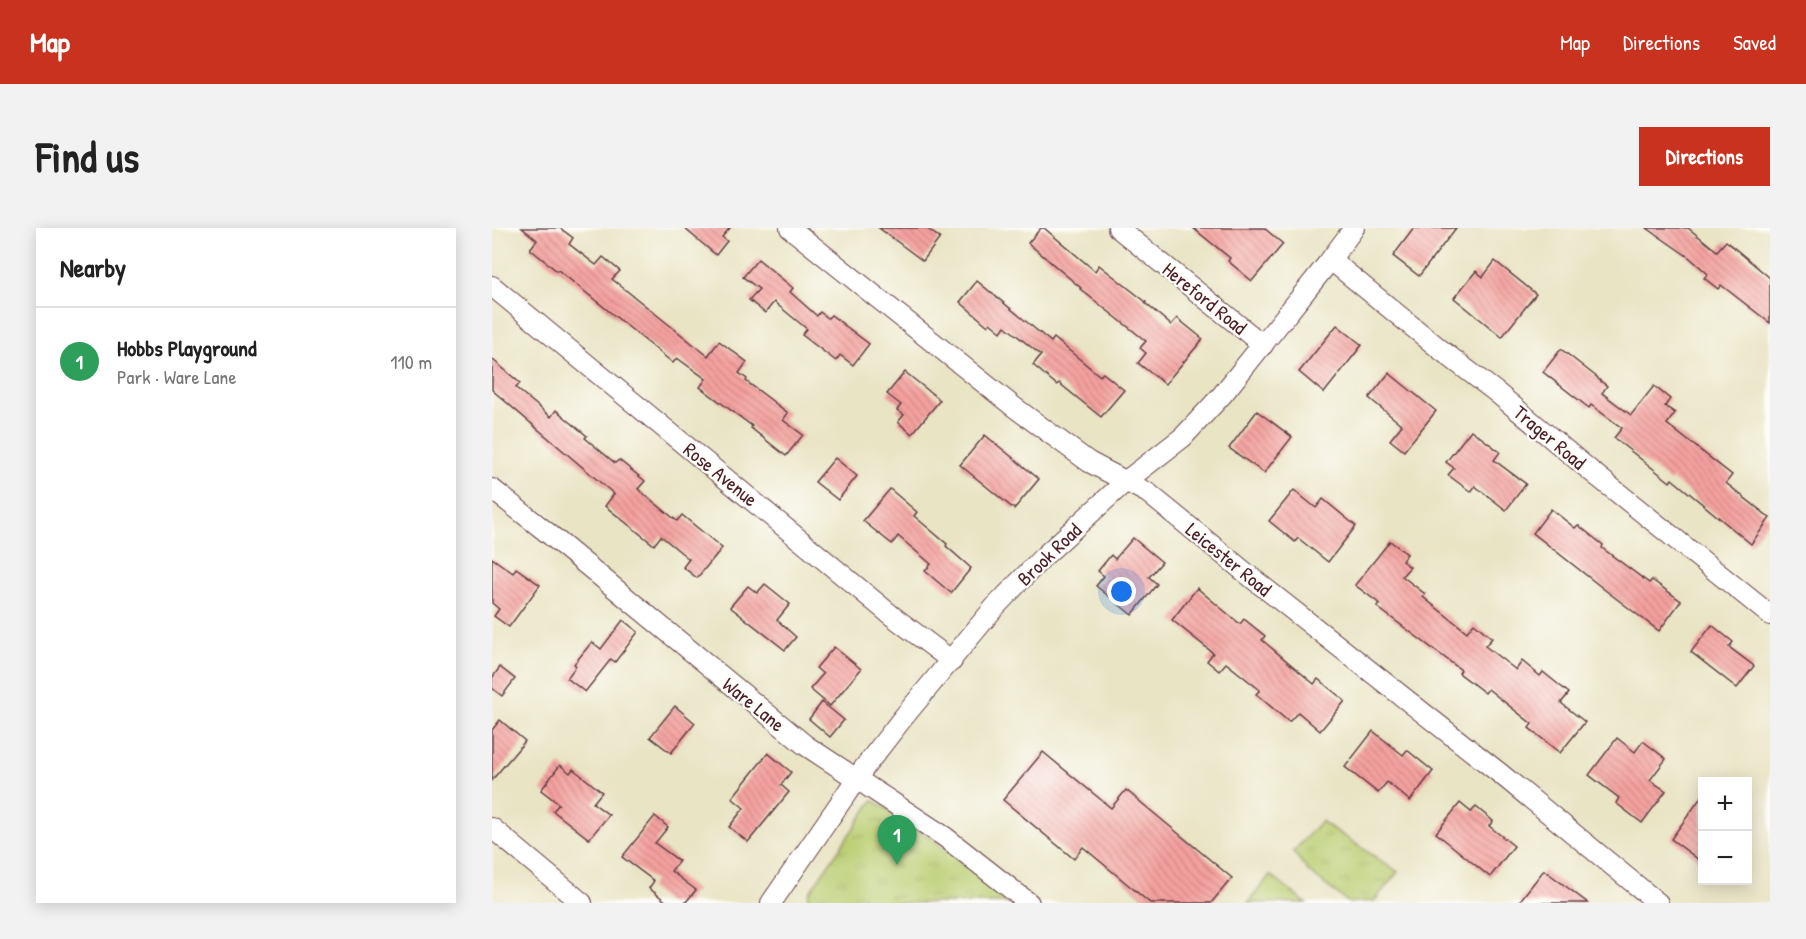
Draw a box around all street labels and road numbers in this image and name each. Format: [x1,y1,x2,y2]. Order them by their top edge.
street label: Hereford Road [1157,256,1253,340]
street label: Trager Road [1508,399,1592,475]
street label: Rose Avenue [678,436,764,512]
street label: Brook Road [1011,516,1087,591]
street label: Leicester Road [1180,516,1278,602]
street label: Ware Lane [717,671,791,737]

